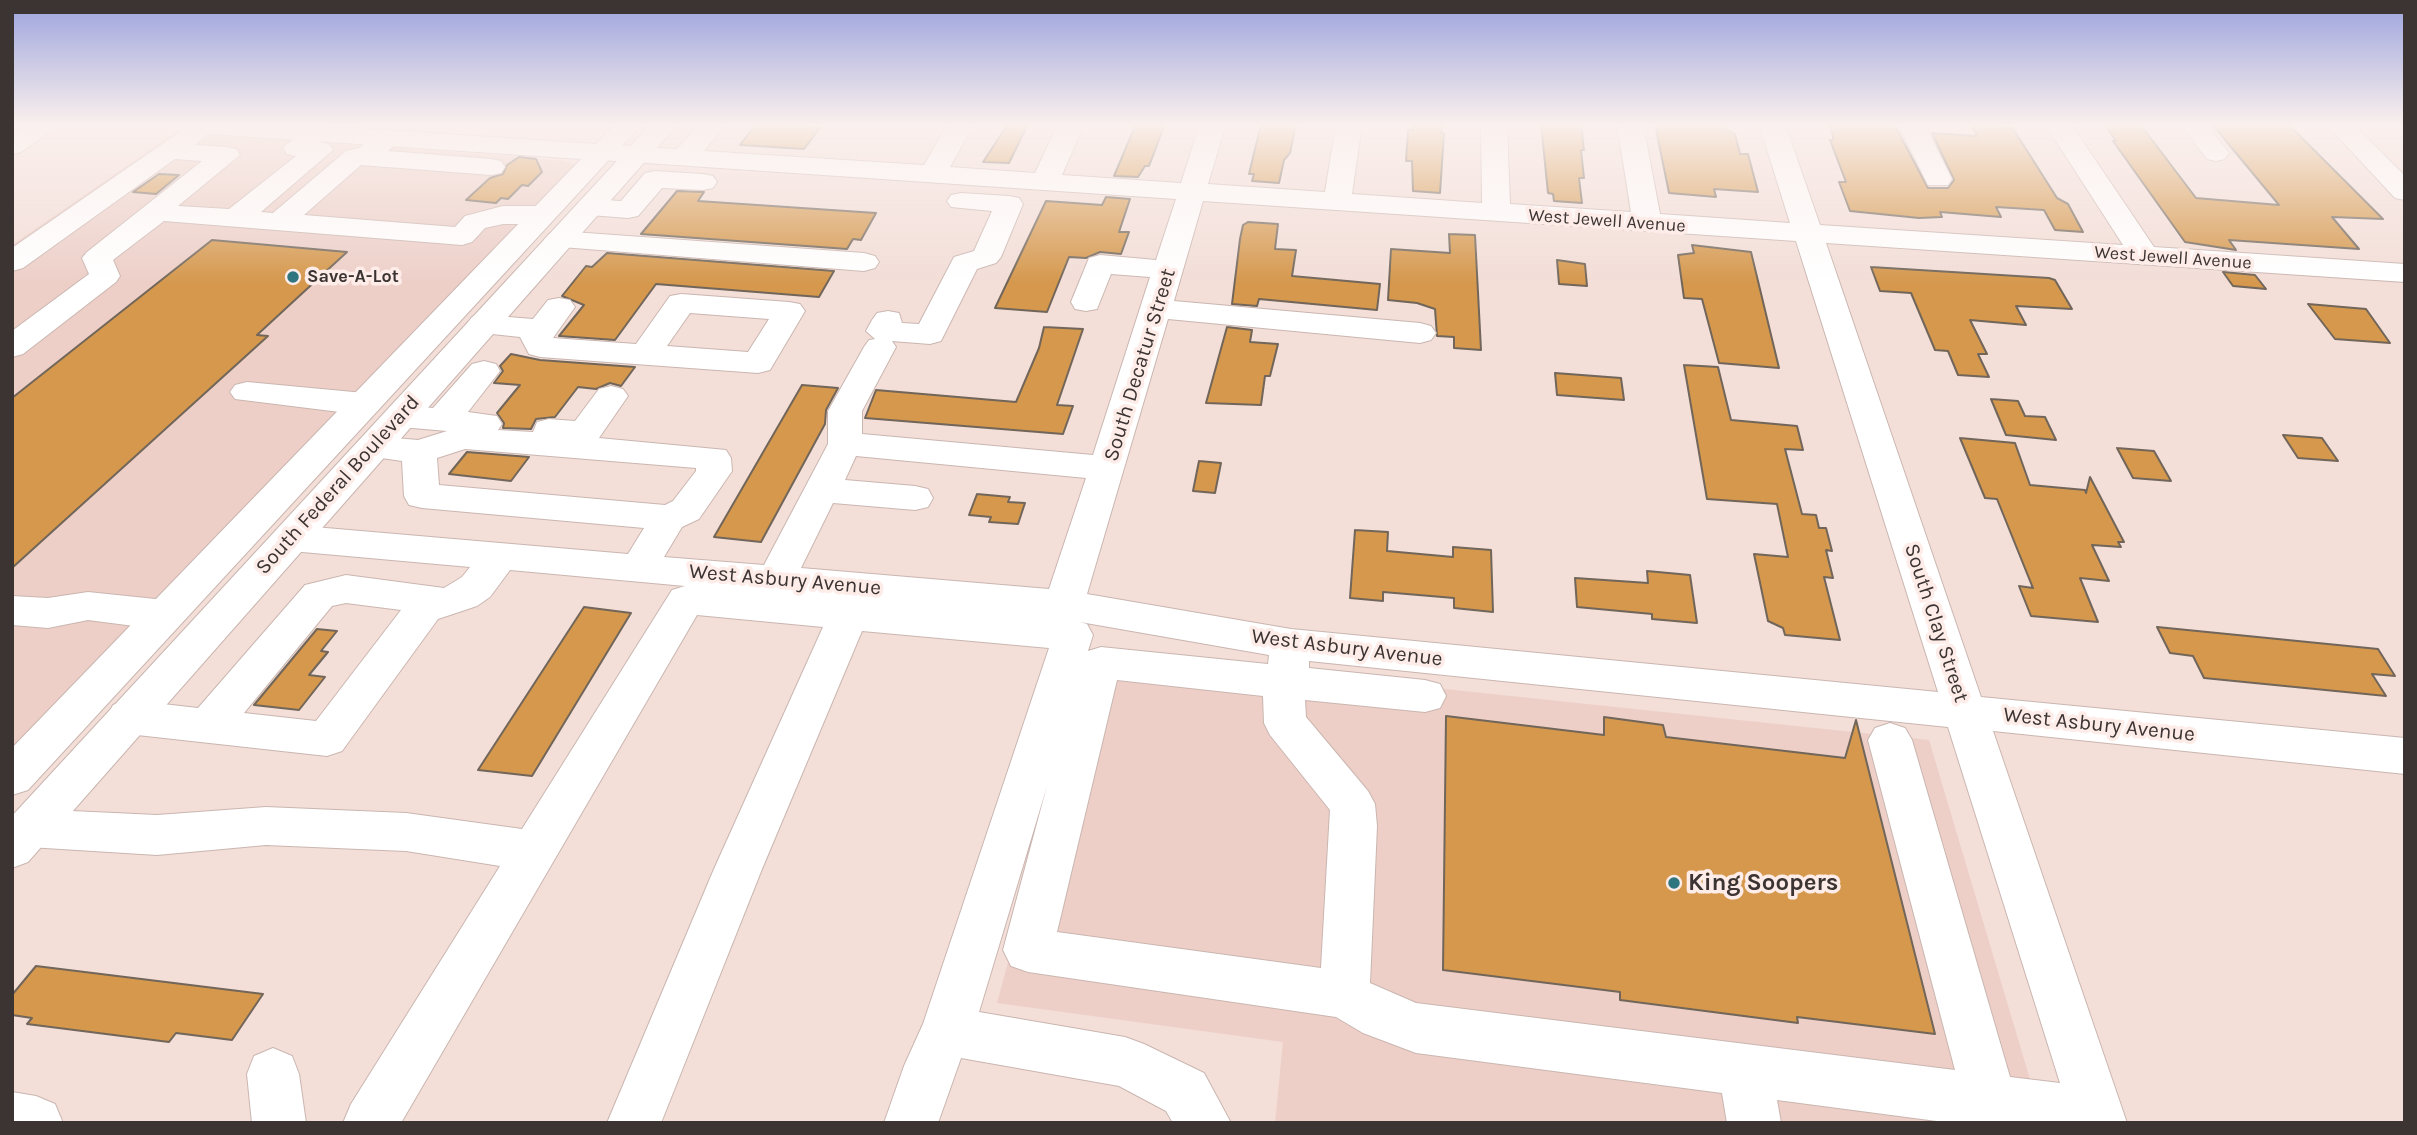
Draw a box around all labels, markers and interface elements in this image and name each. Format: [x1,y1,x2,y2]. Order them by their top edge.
street label: West Jewell Avenue [1528,205,1686,237]
street label: West Jewell Avenue [2094,242,2252,274]
place label: Save-A-Lot [307,266,399,288]
street label: South Decatur Street [1099,266,1181,464]
marker: Save-A-Lot [285,269,301,285]
street label: South Federal Boulevard [251,390,425,580]
street label: South Clay Street [1898,541,1974,705]
street label: West Asbury Avenue [688,559,882,601]
street label: West Asbury Avenue [1250,624,1444,672]
street label: West Asbury Avenue [2002,702,2196,748]
place label: King Soopers [1688,869,1838,897]
marker: King Soopers [1666,875,1682,891]

